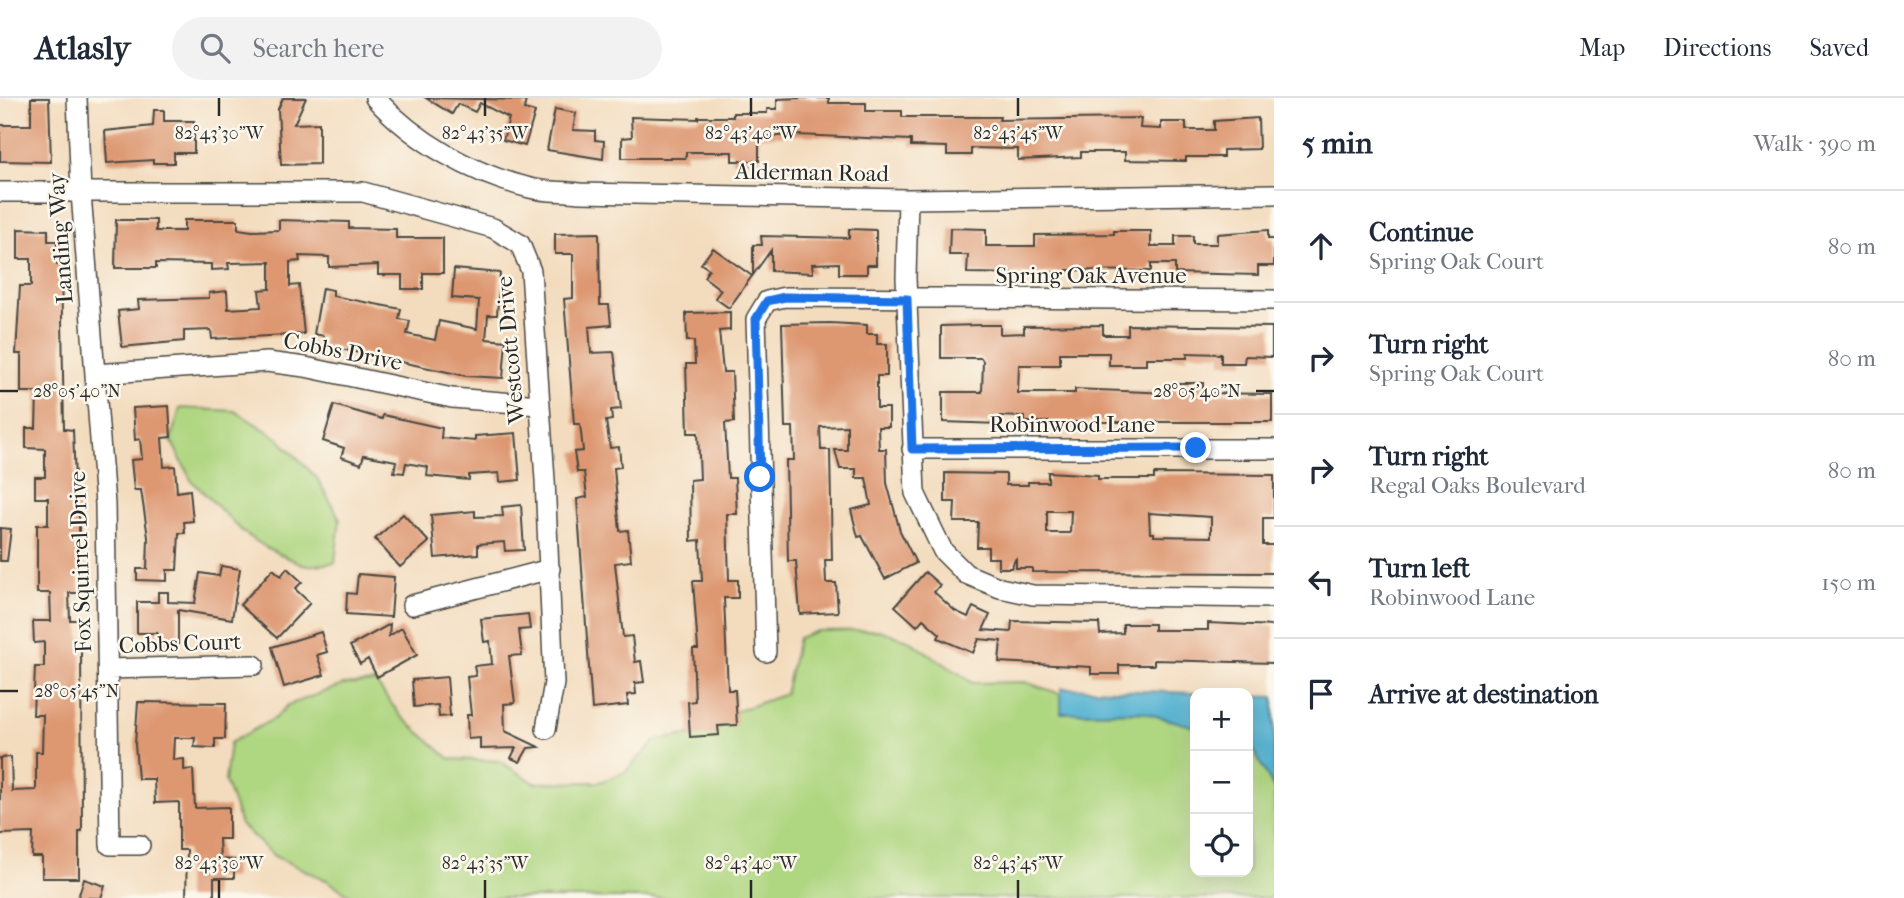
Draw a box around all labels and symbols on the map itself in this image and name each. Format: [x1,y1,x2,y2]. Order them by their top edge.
text: 82°43'30"W [175,123,265,144]
text: 82°43'35"W [442,123,530,144]
text: 82°43'40"W [705,123,798,144]
text: 82°43'45"W [973,123,1064,144]
street label: Alderman Road [734,158,890,187]
street label: Landing Way [42,171,79,304]
street label: Spring Oak Avenue [995,262,1187,289]
street label: Westcott Drive [491,275,530,426]
street label: Cobbs Drive [281,327,405,376]
text: 28°05'40"N [33,381,121,402]
text: 28°05'40"N [1153,381,1241,402]
street label: Robinwood Lane [989,411,1155,438]
route end [1180,432,1211,463]
route start [744,461,775,492]
street label: Fox Squirrel Drive [64,470,97,653]
street label: Cobbs Court [118,628,242,659]
text: 28°05'45"N [34,681,120,702]
text: 82°43'30"W [175,853,265,874]
text: 82°43'35"W [442,853,530,874]
text: 82°43'40"W [705,853,798,874]
text: 82°43'45"W [973,853,1064,874]

